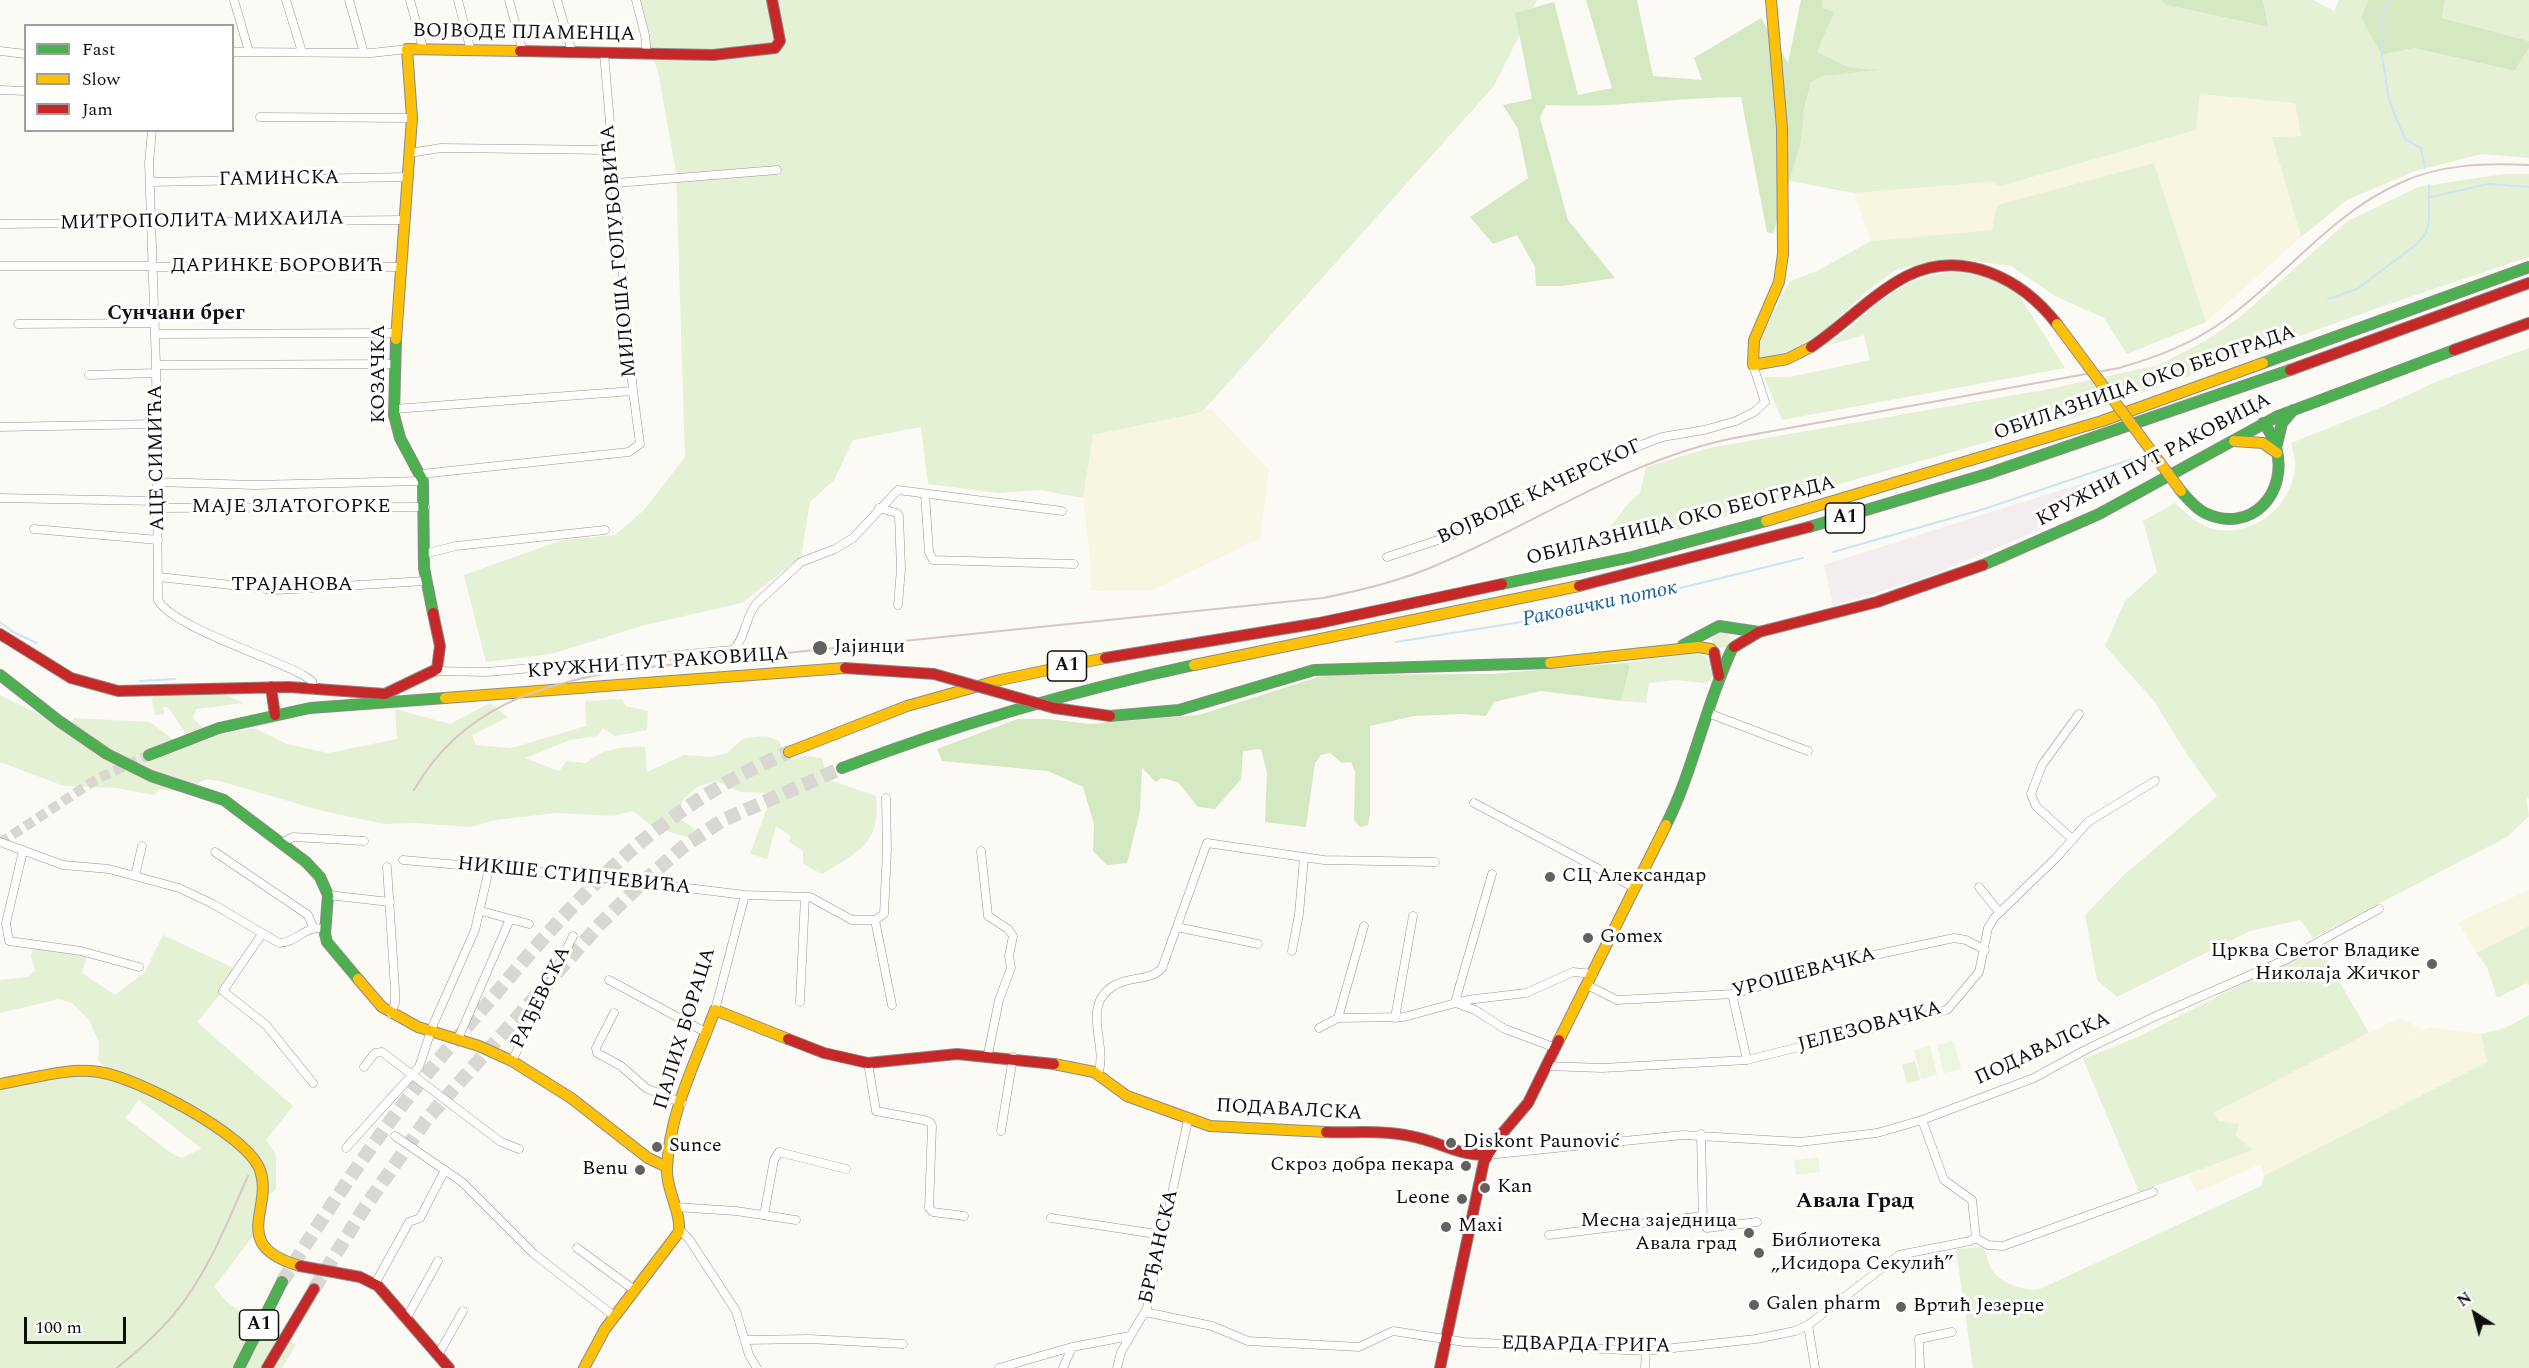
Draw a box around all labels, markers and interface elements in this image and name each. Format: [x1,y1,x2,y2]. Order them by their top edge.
street label: ВОЈВОДЕ ПЛАМЕНЦА [412,20,636,48]
legend [24,24,234,132]
text: Fast [82,36,115,63]
text: Slow [82,66,120,93]
text: Jam [82,96,113,123]
street label: МИЛОША ГОЛУБОВИЋА [597,123,643,379]
street label: ГАМИНСКА [218,167,340,193]
street label: МИТРОПОЛИТА МИХАИЛА [60,208,344,236]
street label: ДАРИНКЕ БОРОВИЋ [171,255,383,279]
district label: Сунчани брег [107,302,245,328]
street label: ОБИЛАЗНИЦА ОКО БЕОГРАДА [1991,321,2299,447]
street label: КОЗАЧКА [368,324,392,424]
street label: АЦЕ СИМИЋА [145,384,171,532]
street label: КРУЖНИ ПУТ РАКОВИЦА [2033,389,2275,533]
street label: ВОЈВОДЕ КАЧЕРСКОГ [1434,435,1646,551]
street label: ОБИЛАЗНИЦА ОКО БЕОГРАДА [1524,472,1838,572]
street label: МАЈЕ ЗЛАТОГОРКЕ [191,496,391,520]
road number: A1 [1826,503,1864,533]
street label: ТРАЈАНОВА [231,574,353,598]
water label: Раковички поток [1520,576,1680,634]
place label: Јајинци [834,636,905,660]
marker: Јајинци [811,639,829,657]
street label: КРУЖНИ ПУТ РАКОВИЦА [526,643,790,685]
road number: A1 [1048,651,1086,681]
street label: НИКШЕ СТИПЧЕВИЋА [456,853,692,901]
place label: СЦ Александар [1562,865,1706,889]
marker: СЦ Александар [1543,870,1557,884]
place label: Gomex [1600,926,1663,950]
marker: Gomex [1581,931,1595,945]
place label: Црква Светог Владике Николаја Жичког [2211,940,2420,987]
street label: РАЂЕВСКА [507,943,577,1053]
street label: УРОШЕВАЧКА [1730,943,1878,1005]
street label: ПАЛИХ БОРАЦА [650,945,722,1113]
marker: Црква Светог Владике Николаја Жичког [2425,957,2439,971]
street label: ЈЕЛЕЗОВАЧКА [1796,997,1944,1059]
street label: ПОДАВАЛСКА [1972,1008,2114,1092]
street label: ПОДАВАЛСКА [1215,1095,1363,1127]
place label: Diskont Paunović [1463,1131,1620,1155]
place label: Sunce [669,1135,722,1159]
marker: Diskont Paunović [1444,1136,1458,1150]
marker: Sunce [650,1140,664,1154]
place label: Скроз добра пекара [1270,1154,1454,1178]
place label: Benu [582,1158,628,1182]
marker: Скроз добра пекара [1459,1159,1473,1173]
marker: Benu [633,1163,647,1177]
place label: Kan [1497,1176,1532,1200]
marker: Kan [1478,1181,1492,1195]
place label: Leone [1396,1187,1450,1211]
street label: БРЂАНСКА [1135,1188,1185,1306]
district label: Авала Град [1796,1190,1914,1216]
marker: Leone [1455,1192,1469,1206]
place label: Месна заједница Авала град [1581,1210,1737,1257]
place label: Maxi [1458,1215,1503,1239]
marker: Maxi [1439,1220,1453,1234]
marker: Месна заједница Авала град [1742,1226,1756,1240]
place label: Библиотека „Исидора Секулић” [1771,1230,1954,1277]
marker: Библиотека „Исидора Секулић” [1752,1246,1766,1260]
north arrow [2445,1284,2505,1344]
text: N [2452,1286,2477,1313]
place label: Galen pharm [1766,1293,1881,1317]
place label: Вртић Језерце [1913,1295,2044,1319]
marker: Galen pharm [1747,1298,1761,1312]
marker: Вртић Језерце [1894,1300,1908,1314]
scale bar [27,1305,129,1343]
road number: A1 [240,1310,278,1340]
text: 100 m [35,1314,82,1341]
street label: ЕДВАРДА ГРИГА [1501,1333,1671,1359]

